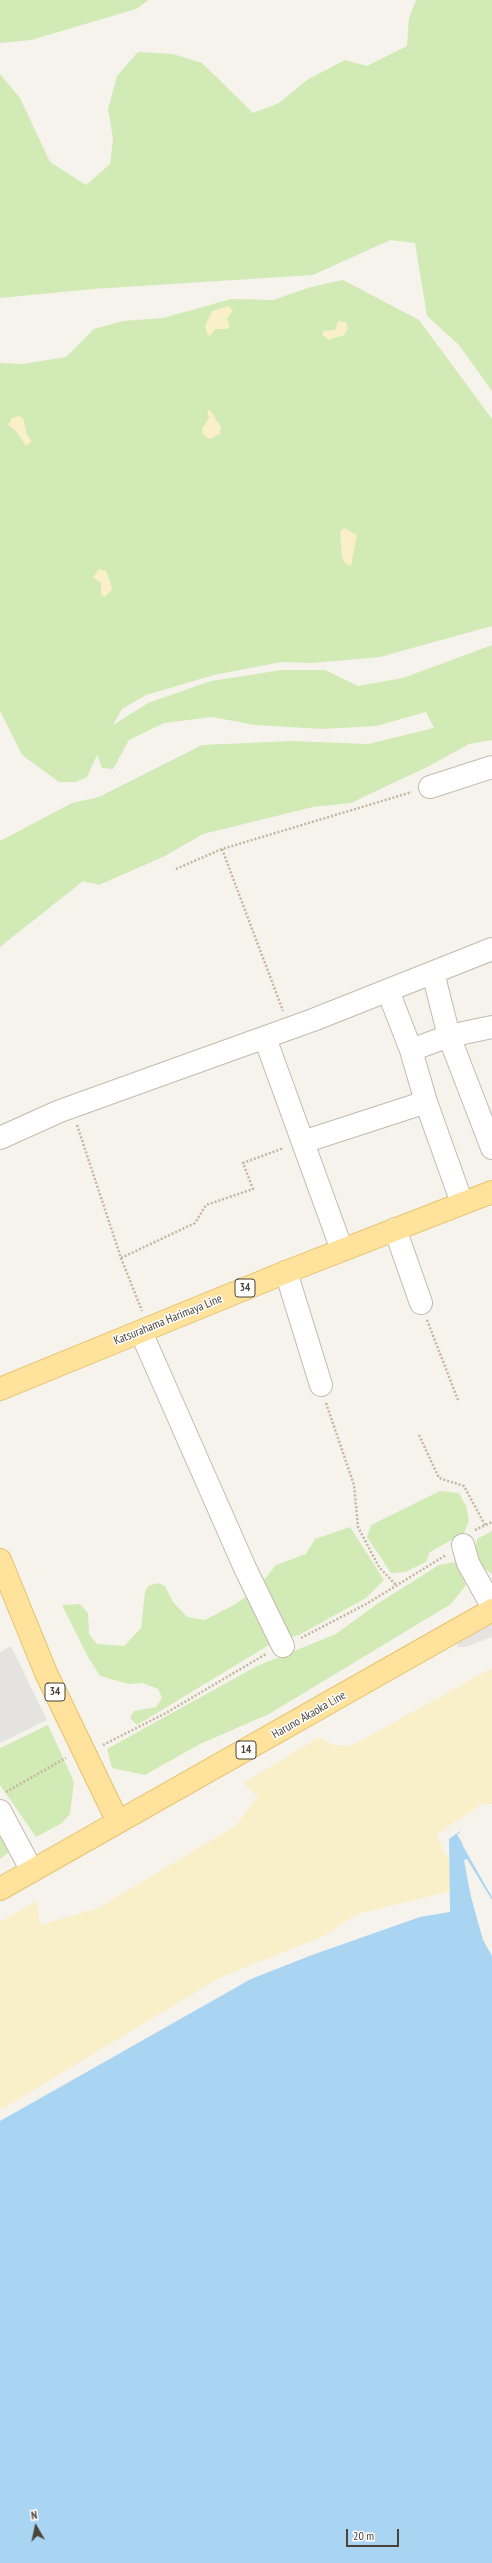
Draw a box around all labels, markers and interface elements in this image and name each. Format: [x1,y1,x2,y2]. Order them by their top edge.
road number: 34 [235,1279,255,1297]
street label: Katsurahama Harimaya Line [112,1292,224,1348]
road number: 34 [45,1683,65,1701]
street label: Haruno Akaoka Line [270,1688,348,1742]
road number: 14 [236,1741,256,1759]
north arrow [16,2507,56,2547]
text: N [30,2508,38,2523]
scale bar [348,2521,401,2547]
text: 20 m [353,2528,374,2543]

